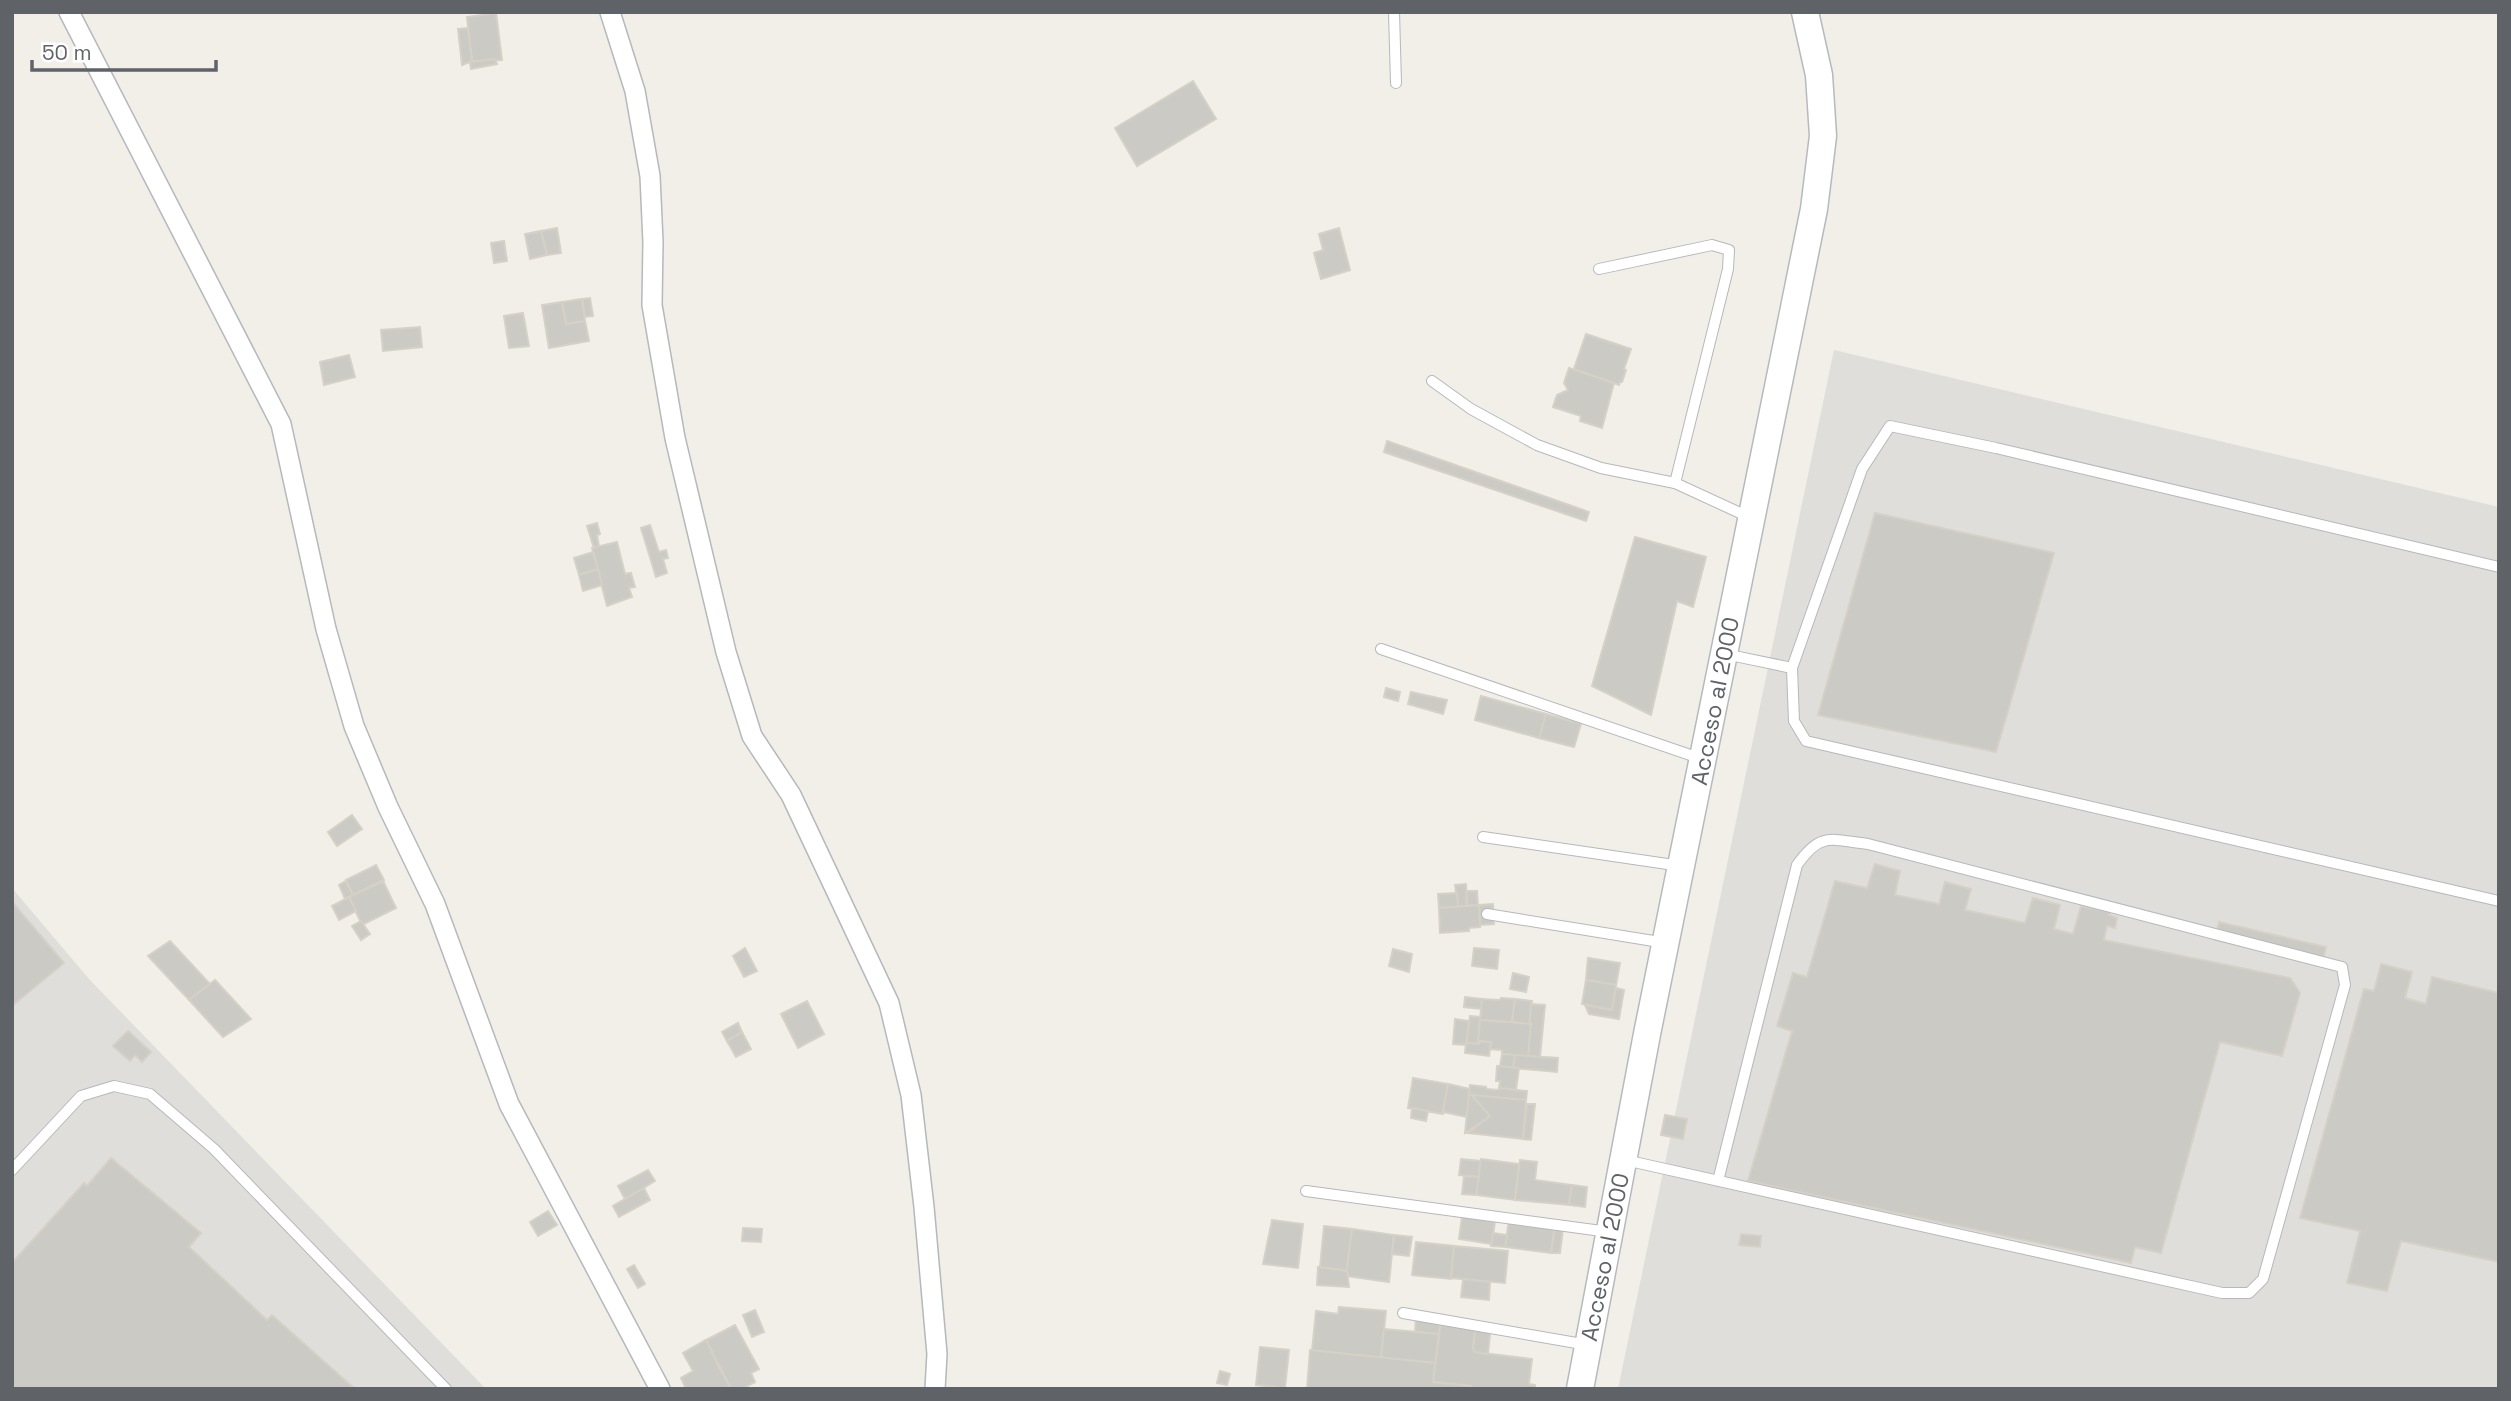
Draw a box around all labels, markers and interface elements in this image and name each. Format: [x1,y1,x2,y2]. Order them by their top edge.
scale bar [32,28,215,72]
text: 50 m [42,39,92,66]
street label: Acceso al 2000 [1684,614,1746,788]
street label: Acceso al 2000 [1574,1170,1636,1344]

